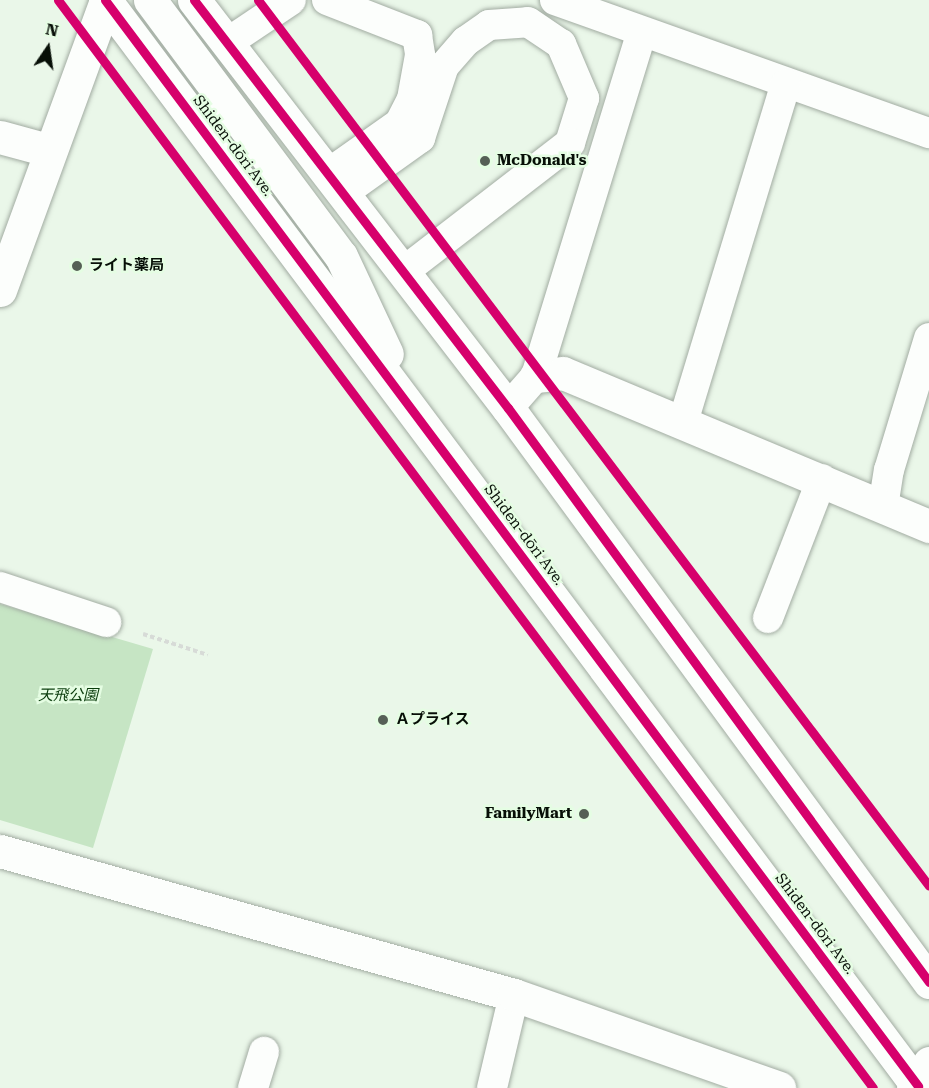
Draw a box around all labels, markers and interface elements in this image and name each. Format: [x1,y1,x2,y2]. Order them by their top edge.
north arrow [18,18,78,78]
text: N [44,19,60,41]
street label: Shiden-dōri Ave. [189,92,277,200]
place label: McDonald's [497,152,586,170]
marker: McDonald's [478,154,492,168]
place label: ライト薬局 [89,257,164,275]
marker: ライト薬局 [70,259,84,273]
street label: Shiden-dōri Ave. [480,481,568,589]
park label: 天飛公園 [38,687,98,705]
place label: Ａプライス [395,711,470,729]
marker: Ａプライス [376,713,390,727]
place label: FamilyMart [485,805,572,823]
marker: FamilyMart [577,807,591,821]
street label: Shiden-dōri Ave. [771,870,859,978]

